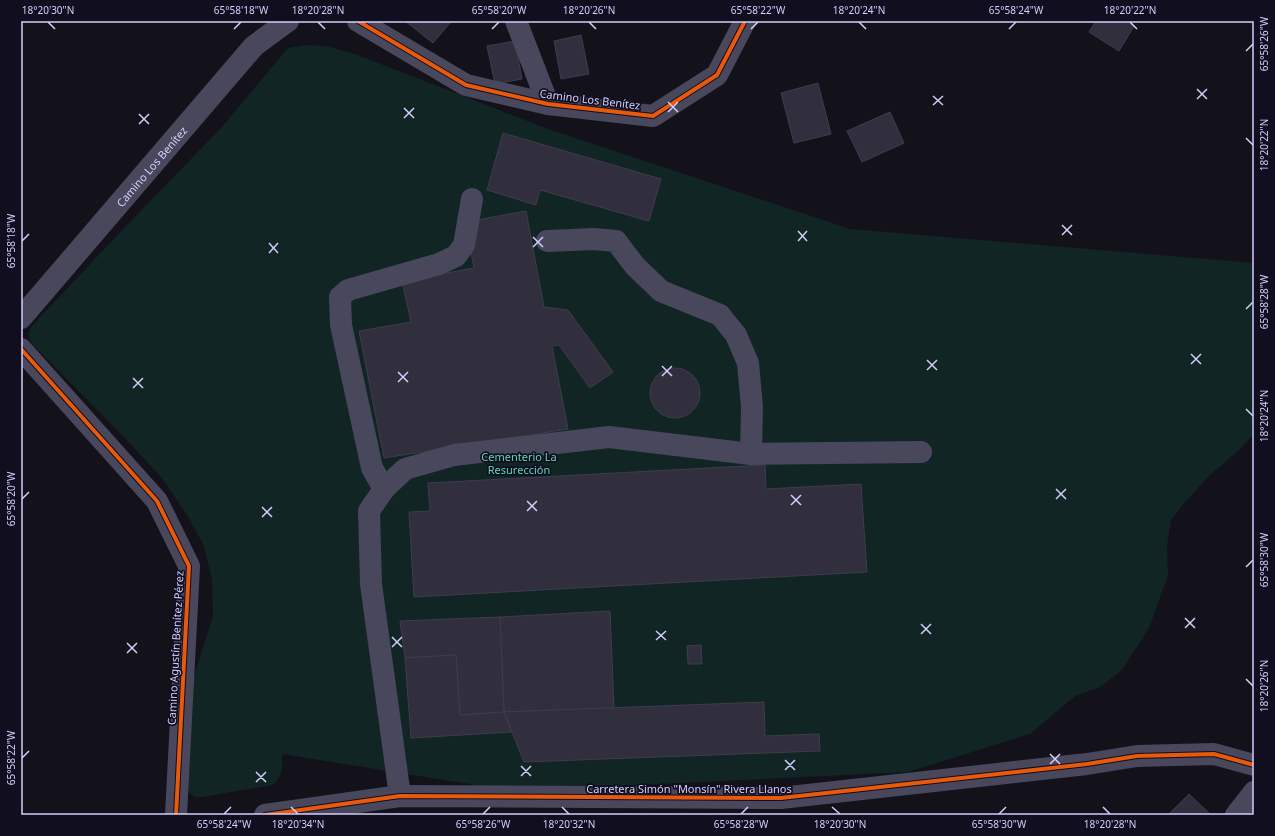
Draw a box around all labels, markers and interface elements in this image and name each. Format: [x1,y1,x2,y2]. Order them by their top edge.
text: 18°20'30"N [22,3,74,17]
text: 65°58'18"W [214,3,269,17]
text: 18°20'28"N [292,3,344,17]
text: 65°58'20"W [472,3,527,17]
text: 18°20'26"N [563,3,615,17]
text: 65°58'22"W [731,3,786,17]
text: 18°20'24"N [833,3,885,17]
text: 65°58'24"W [989,3,1044,17]
text: 18°20'22"N [1104,3,1156,17]
text: 65°58'26"W [1257,16,1271,71]
street label: Camino Los Benítez [539,85,641,113]
text: 18°20'22"N [1257,119,1271,171]
street label: Camino Los Benítez [112,123,190,210]
text: 65°58'18"W [4,213,18,268]
text: 65°58'28"W [1257,274,1271,329]
text: 18°20'24"N [1257,390,1271,442]
park label: Cementerio La Resurección [481,449,557,477]
text: 65°58'20"W [4,471,18,526]
text: 65°58'30"W [1257,532,1271,587]
street label: Camino Agustín Benítez Pérez [163,571,187,725]
text: 18°20'26"N [1257,660,1271,712]
text: 65°58'22"W [4,730,18,785]
street label: Carretera Simón "Monsín" Rivera Llanos [586,781,792,796]
text: 65°58'24"W [197,817,252,831]
text: 18°20'34"N [272,817,324,831]
text: 65°58'26"W [456,817,511,831]
text: 18°20'32"N [543,817,595,831]
text: 65°58'28"W [714,817,769,831]
text: 18°20'30"N [814,817,866,831]
text: 65°58'30"W [972,817,1027,831]
text: 18°20'28"N [1084,817,1136,831]

